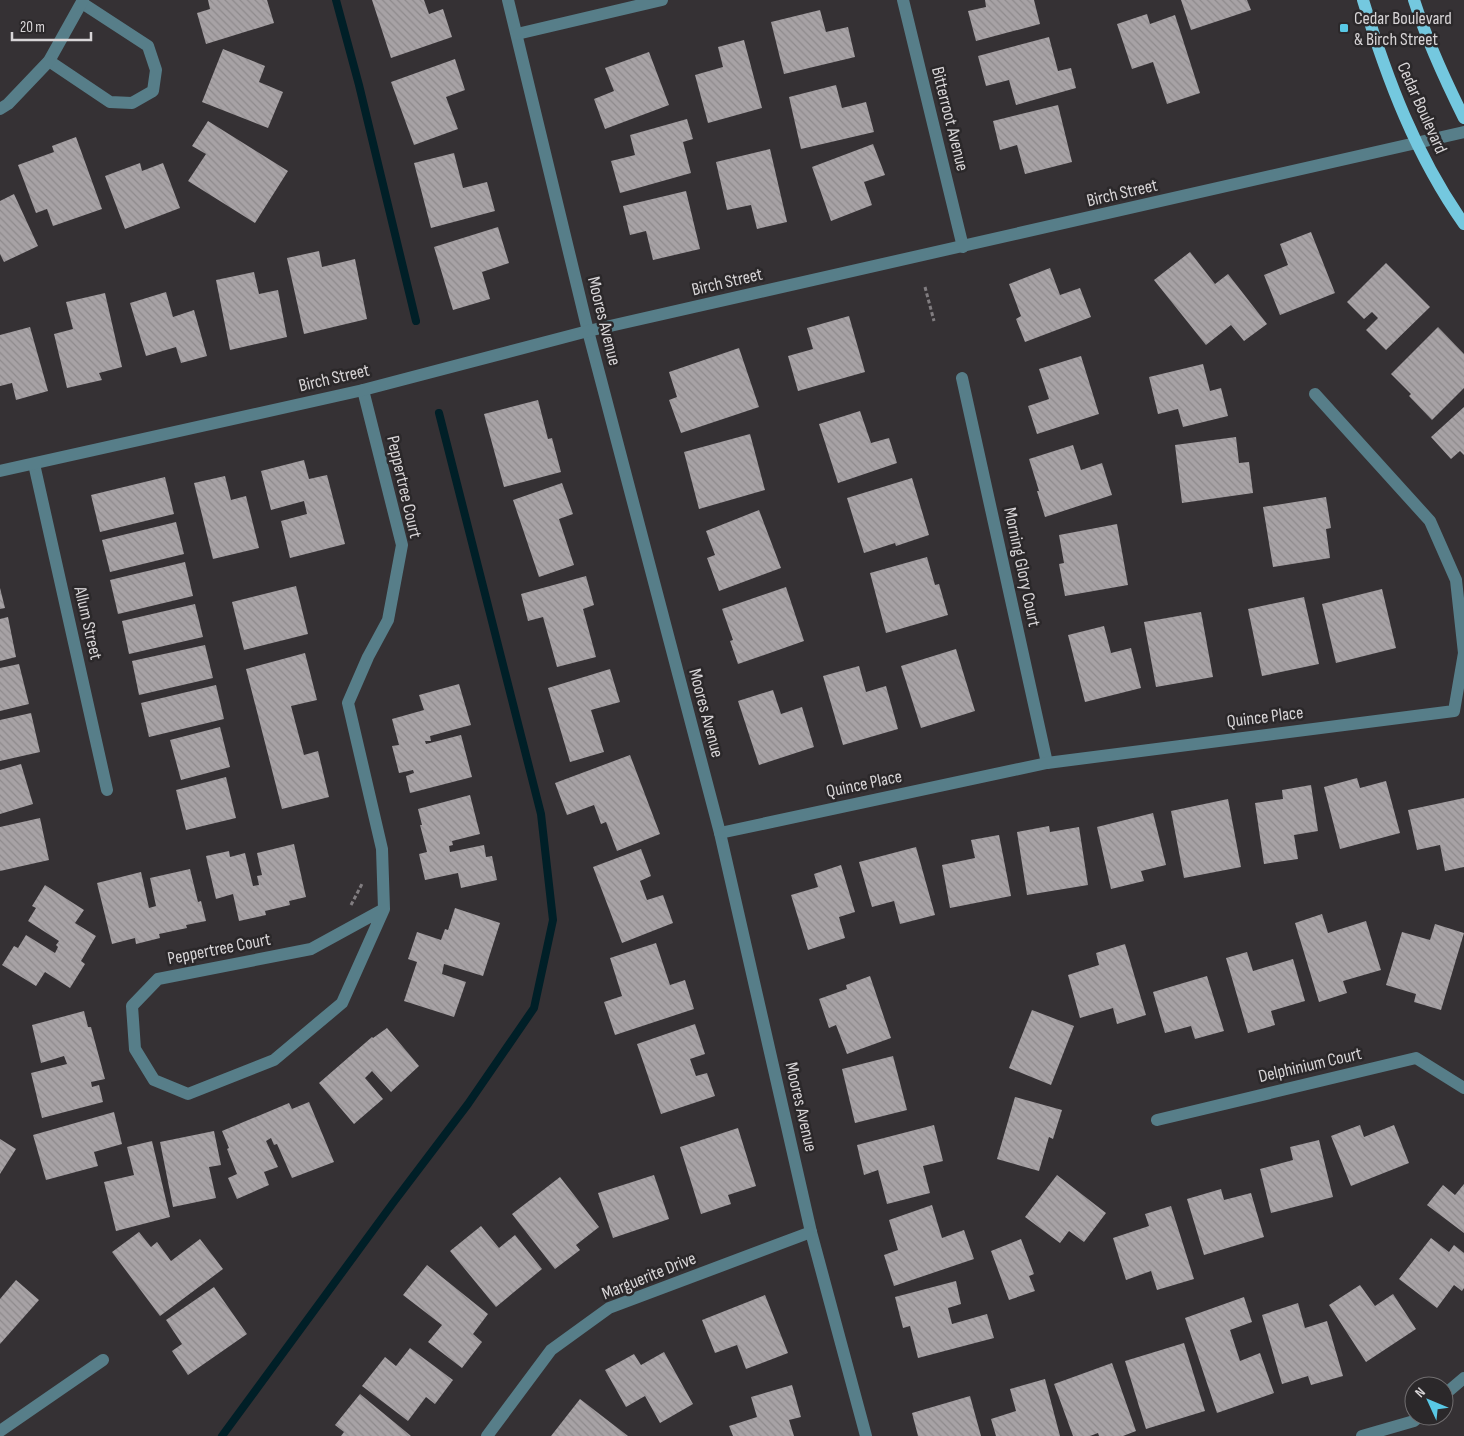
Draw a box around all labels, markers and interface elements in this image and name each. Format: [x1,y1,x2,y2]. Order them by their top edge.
place label: Cedar Boulevard & Birch Street [1354,8,1452,50]
scale bar [12,10,91,42]
text: 20 m [20,18,45,37]
marker: Cedar Boulevard & Birch Street [1338,22,1350,34]
street label: Cedar Boulevard [1393,59,1451,157]
street label: Bitterroot Avenue [927,65,973,173]
street label: Birch Street [1085,175,1160,211]
street label: Birch Street [690,264,765,300]
street label: Moores Avenue [583,274,625,368]
street label: Birch Street [297,360,372,396]
street label: Peppertree Court [382,434,426,541]
street label: Morning Glory Court [999,505,1045,629]
street label: Allum Street [69,583,107,662]
street label: Moores Avenue [684,666,728,760]
street label: Quince Place [1226,702,1304,732]
street label: Quince Place [824,766,904,802]
street label: Peppertree Court [166,929,273,969]
street label: Delphinium Court [1256,1043,1364,1087]
street label: Moores Avenue [781,1060,821,1154]
street label: Marguerite Drive [599,1248,699,1304]
north arrow [1404,1376,1454,1426]
text: N [1411,1384,1429,1401]

